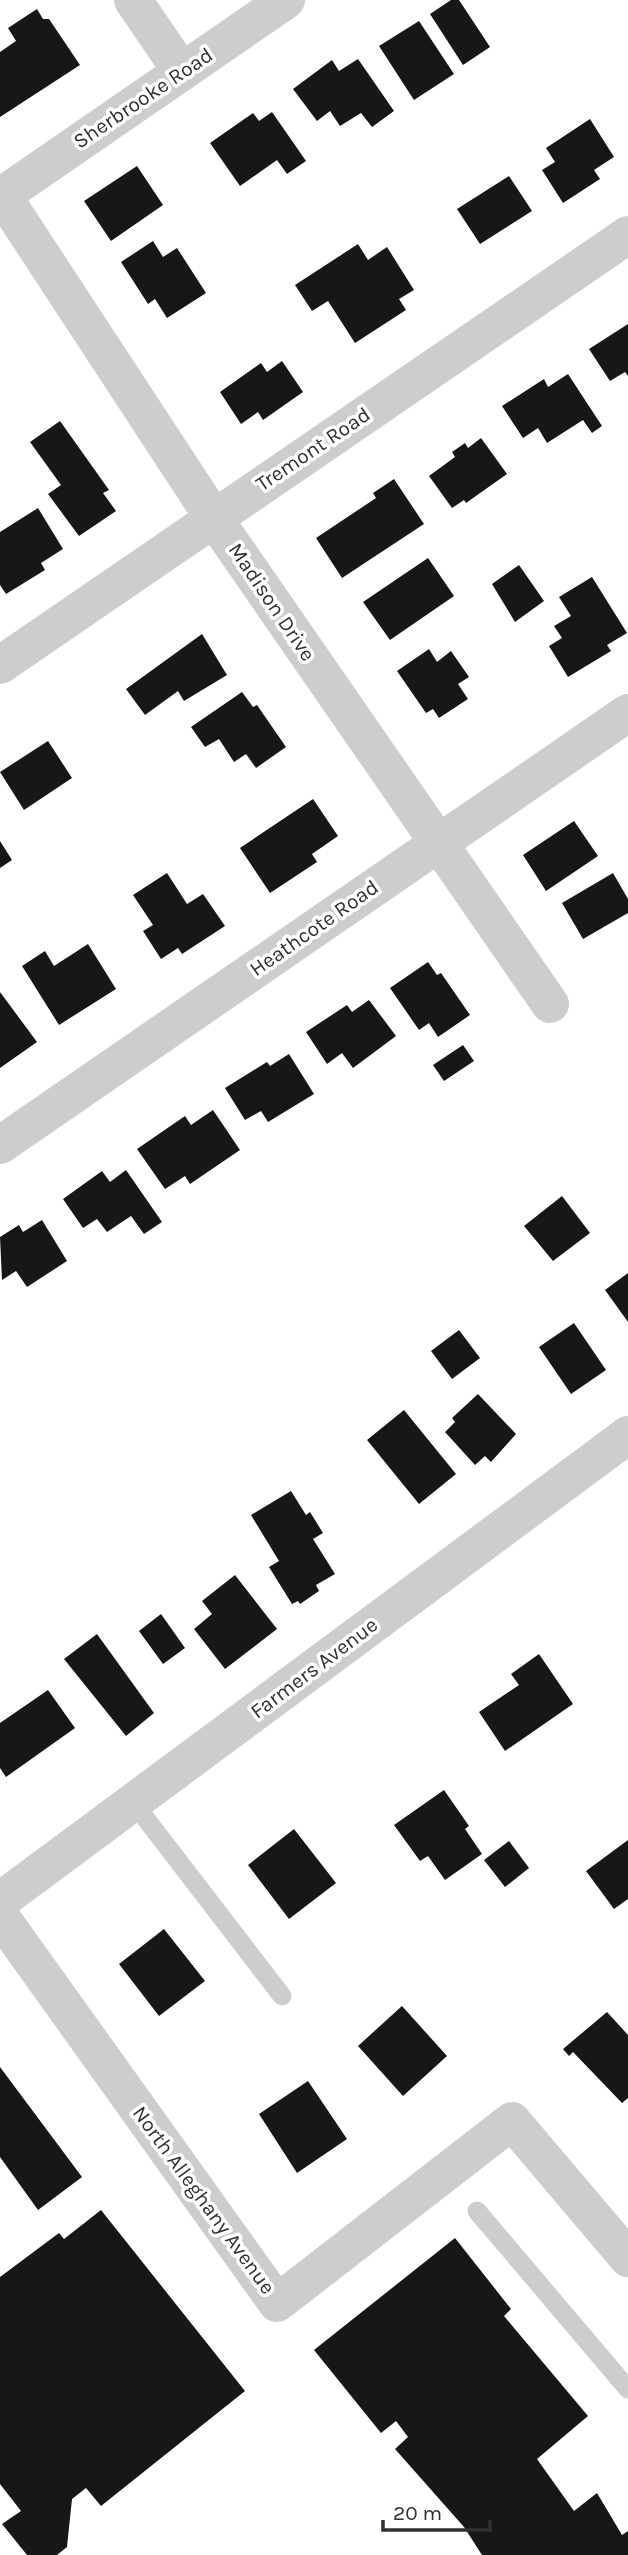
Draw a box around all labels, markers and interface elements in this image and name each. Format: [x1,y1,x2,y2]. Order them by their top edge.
street label: Sherbrooke Road [69,43,217,153]
street label: Tremont Road [251,402,375,496]
street label: Madison Drive [224,538,320,666]
street label: Heathcote Road [245,875,383,981]
street label: Farmers Avenue [246,1612,382,1724]
street label: North Alleghany Avenue [128,2101,280,2299]
scale bar [383,2488,490,2532]
text: 20 m [393,2501,442,2525]

